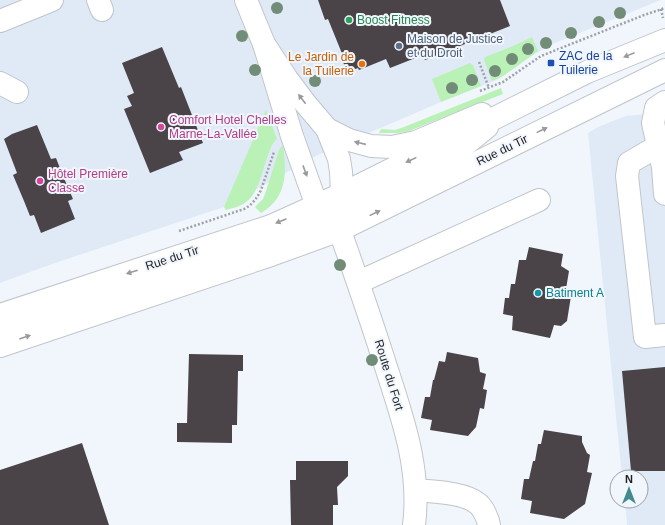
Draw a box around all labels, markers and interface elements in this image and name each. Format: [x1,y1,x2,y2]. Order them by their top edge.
place label: Boost Fitness [357,13,430,27]
marker: Boost Fitness [344,15,354,25]
place label: Maison de Justice et du Droit [407,32,503,60]
marker: Maison de Justice et du Droit [394,41,404,51]
place label: ZAC de la Tuilerie [559,49,613,77]
place label: Le Jardin de la Tuilerie [288,50,354,78]
one-way arrow [622,52,634,58]
marker: ZAC de la Tuilerie [546,58,556,68]
marker: Le Jardin de la Tuilerie [357,59,367,69]
one-way arrow [298,94,306,105]
place label: Comfort Hotel Chelles Marne-La-Vallée [169,113,286,141]
marker: Comfort Hotel Chelles Marne-La-Vallée [156,122,166,132]
one-way arrow [536,127,547,133]
street label: Rue du Tir [474,132,530,168]
one-way arrow [354,140,366,146]
one-way arrow [405,157,417,163]
one-way arrow [302,165,308,177]
place label: Hôtel Première Classe [48,167,128,195]
marker: Hôtel Première Classe [35,176,45,186]
one-way arrow [369,210,381,216]
one-way arrow [276,218,287,224]
street label: Rue du Tir [144,243,200,273]
one-way arrow [125,269,137,275]
place label: Batiment A [546,286,604,300]
marker: Batiment A [533,288,543,298]
one-way arrow [19,334,31,340]
street label: Route du Fort [372,338,407,413]
north arrow [609,469,649,509]
text: N [625,473,633,485]

